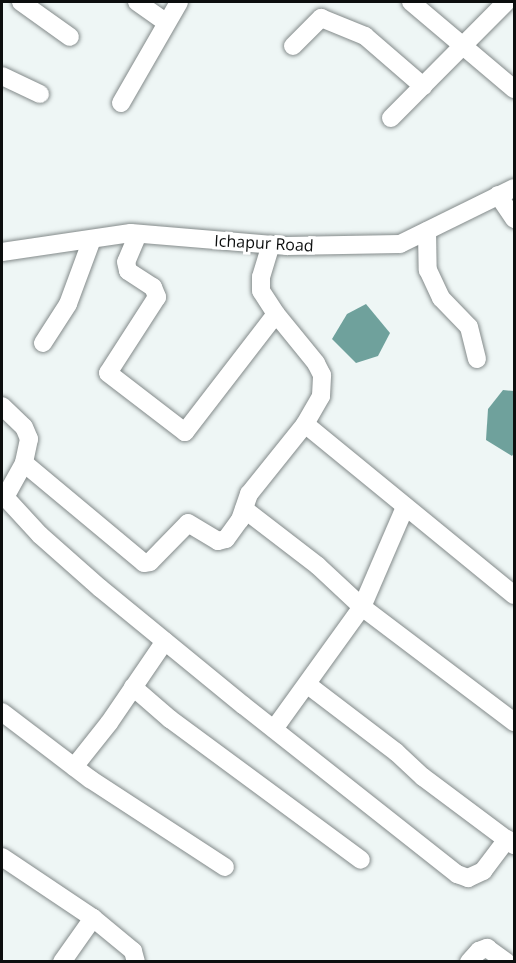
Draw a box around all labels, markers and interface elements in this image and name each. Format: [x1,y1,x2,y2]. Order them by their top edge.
street label: Ichapur Road [214,231,314,255]

